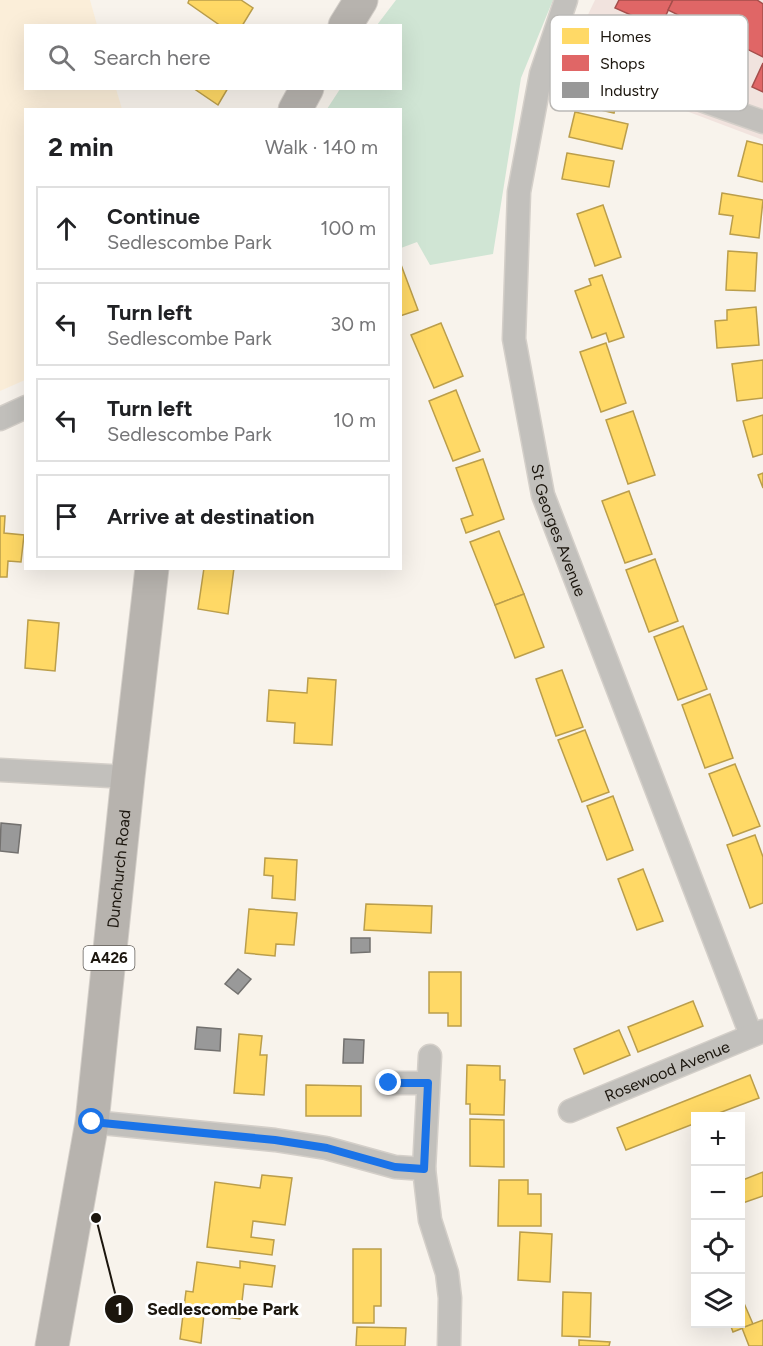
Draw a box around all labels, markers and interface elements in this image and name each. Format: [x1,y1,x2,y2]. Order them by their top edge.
legend [550,15,748,111]
search box [24,24,402,90]
text: Homes [600,27,651,46]
icon: search [45,41,78,74]
text: Search here [93,44,211,71]
text: Shops [600,54,645,73]
text: Industry [600,81,659,100]
text: 2 min [48,131,114,163]
text: Walk · 140 m [265,135,378,159]
text: Continue [107,203,200,230]
icon: ahead [50,212,83,245]
text: 100 m [320,216,376,240]
text: Sedlescombe Park [107,230,272,254]
text: Turn left [107,299,193,326]
icon: left [50,308,83,341]
text: 30 m [330,312,376,336]
text: Sedlescombe Park [107,326,272,350]
text: Turn left [107,395,193,422]
icon: left [50,404,83,437]
text: 10 m [333,408,376,432]
text: Sedlescombe Park [107,422,272,446]
street label: St Georges Avenue [527,462,590,599]
icon: arrive [50,500,83,533]
text: Arrive at destination [107,503,315,530]
street label: Dunchurch Road [103,809,135,929]
road number: A426 [84,946,134,970]
street label: Rosewood Avenue [602,1037,733,1106]
route end [375,1069,401,1095]
route start [78,1108,104,1134]
map controls [691,1112,745,1328]
button: + [691,1112,745,1166]
button: − [691,1166,745,1220]
button: locate [691,1220,745,1274]
button: layers [691,1274,745,1328]
callout: Sedlescombe Park [104,1291,311,1327]
text: 1 [115,1298,123,1320]
text: Sedlescombe Park [147,1298,299,1320]

